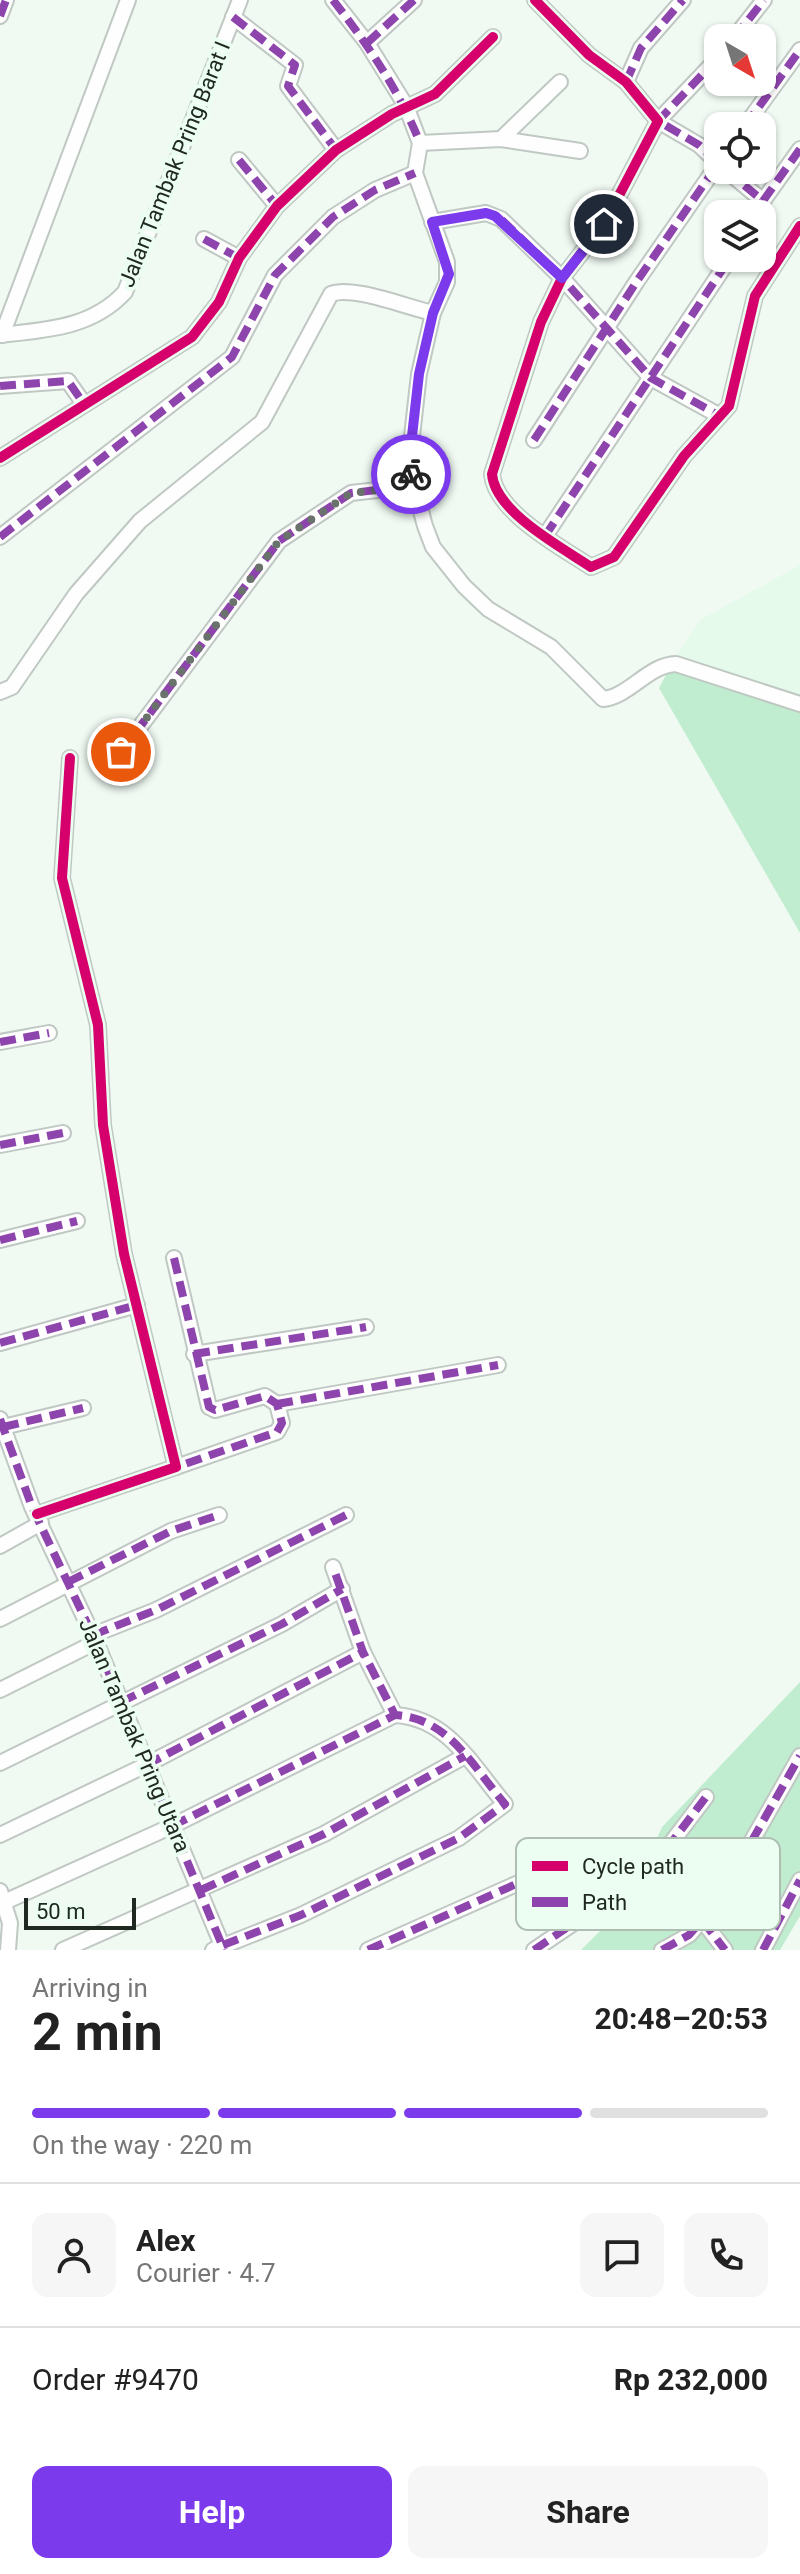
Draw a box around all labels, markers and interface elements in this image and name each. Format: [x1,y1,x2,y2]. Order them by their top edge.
north arrow [704,24,776,96]
map controls [704,24,776,272]
street label: Jalan Tambak Pring Barat I [114,38,235,291]
button: locate [704,112,776,184]
pin [570,190,638,258]
button: layers [704,200,776,272]
icon: home [582,202,626,246]
courier [371,434,451,514]
icon: bike [389,452,433,496]
pin [87,718,155,786]
icon: bag [99,730,143,774]
street label: Jalan Tambak Pring Utara [74,1614,195,1856]
legend [516,1838,780,1930]
text: Cycle path [582,1854,684,1879]
text: Path [582,1890,627,1915]
scale bar [24,1894,136,1930]
text: 50 m [36,1899,85,1924]
text: Arriving in [32,1973,148,2003]
text: 20:48–20:53 [594,2001,768,2036]
text: 2 min [32,2002,163,2063]
text: On the way · 220 m [32,2130,252,2160]
button: person [32,2213,116,2297]
button: chat [580,2213,664,2297]
button: phone [684,2213,768,2297]
text: Alex [136,2223,196,2258]
text: Courier · 4.7 [136,2258,276,2288]
text: Order #9470 [32,2362,199,2397]
text: Rp 232,000 [614,2362,768,2397]
button: Help [32,2466,392,2558]
button: Share [408,2466,768,2558]

